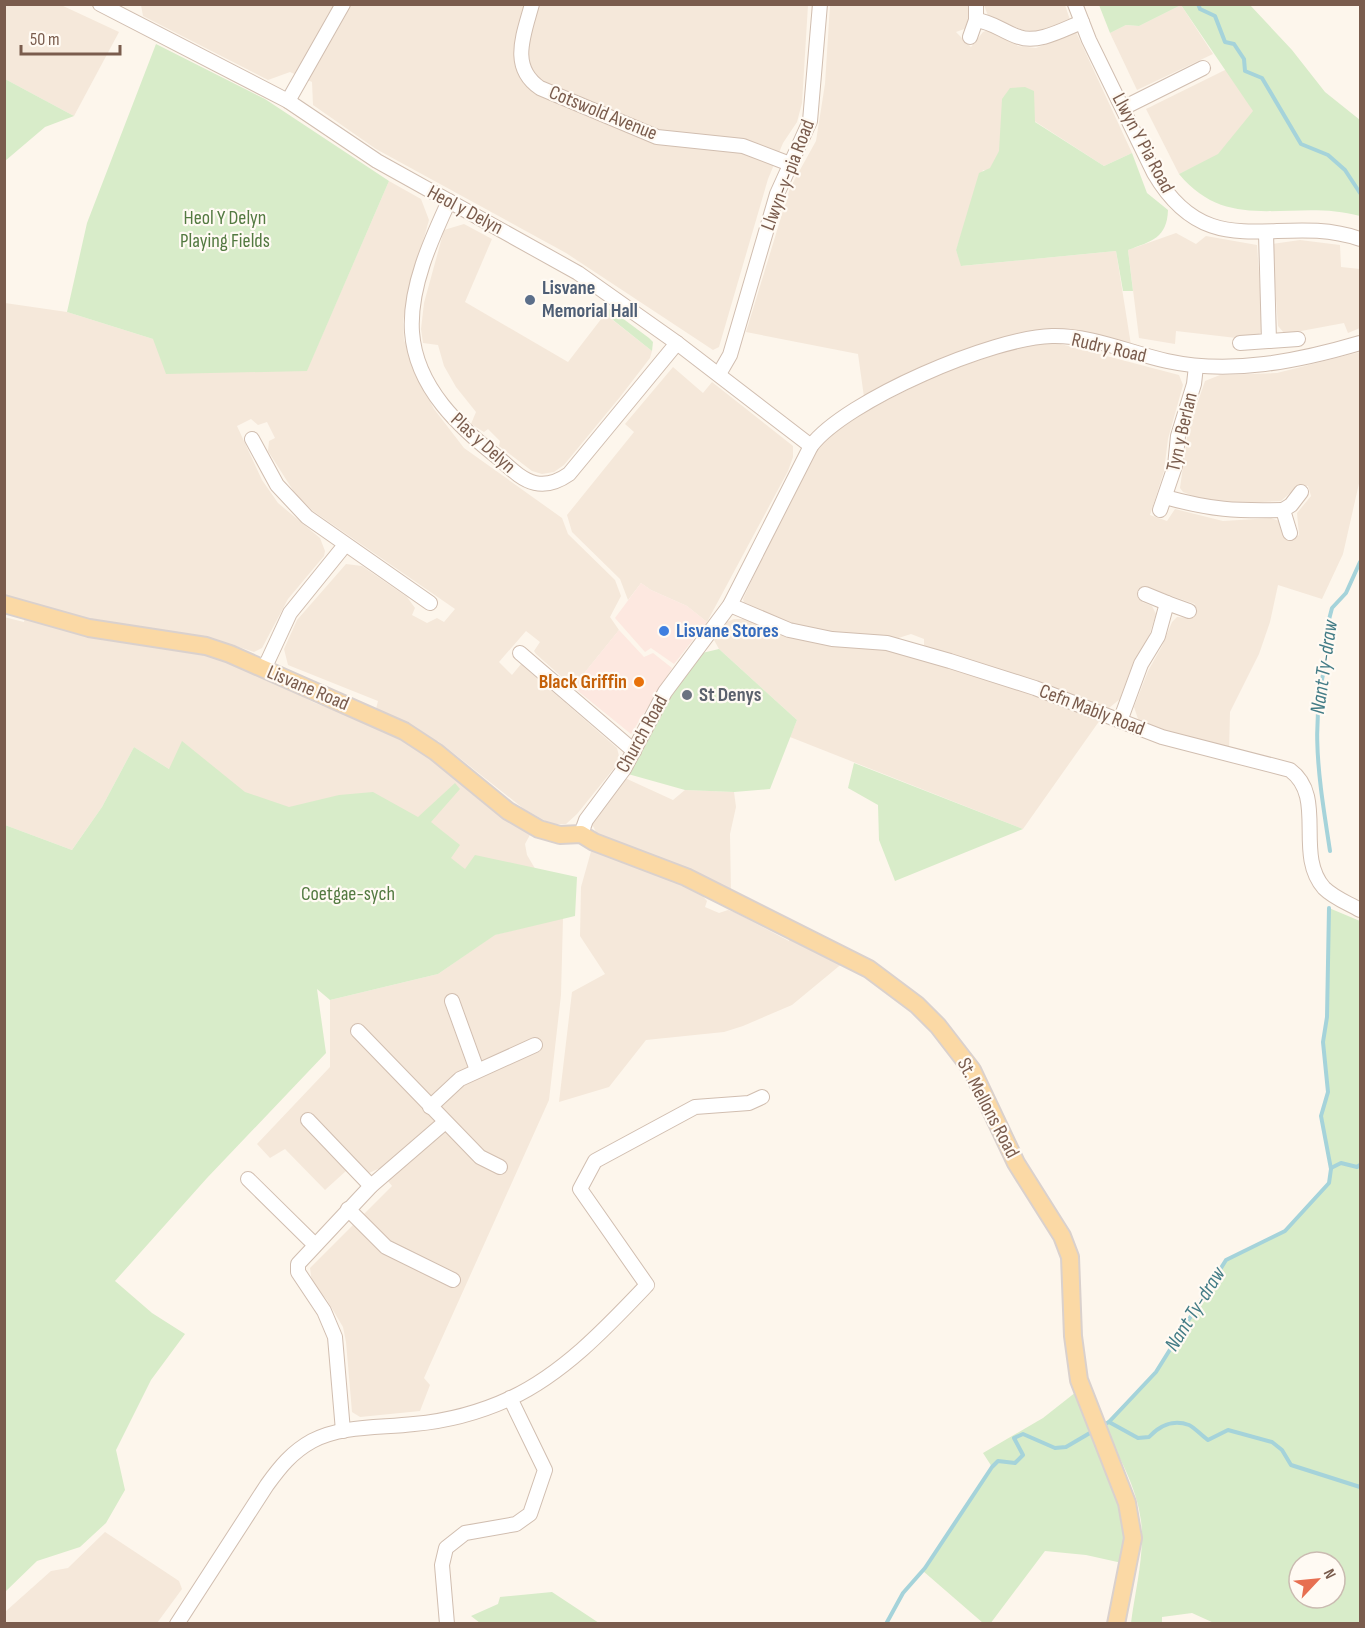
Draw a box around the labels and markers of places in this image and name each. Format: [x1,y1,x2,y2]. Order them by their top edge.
place label: Lisvane Memorial Hall [542,276,638,323]
marker: Lisvane Memorial Hall [523,293,537,307]
place label: Lisvane Stores [676,619,779,643]
marker: Lisvane Stores [657,624,671,638]
place label: Black Griffin [539,670,627,694]
marker: Black Griffin [632,675,646,689]
place label: St Denys [699,683,762,707]
marker: St Denys [680,688,694,702]

